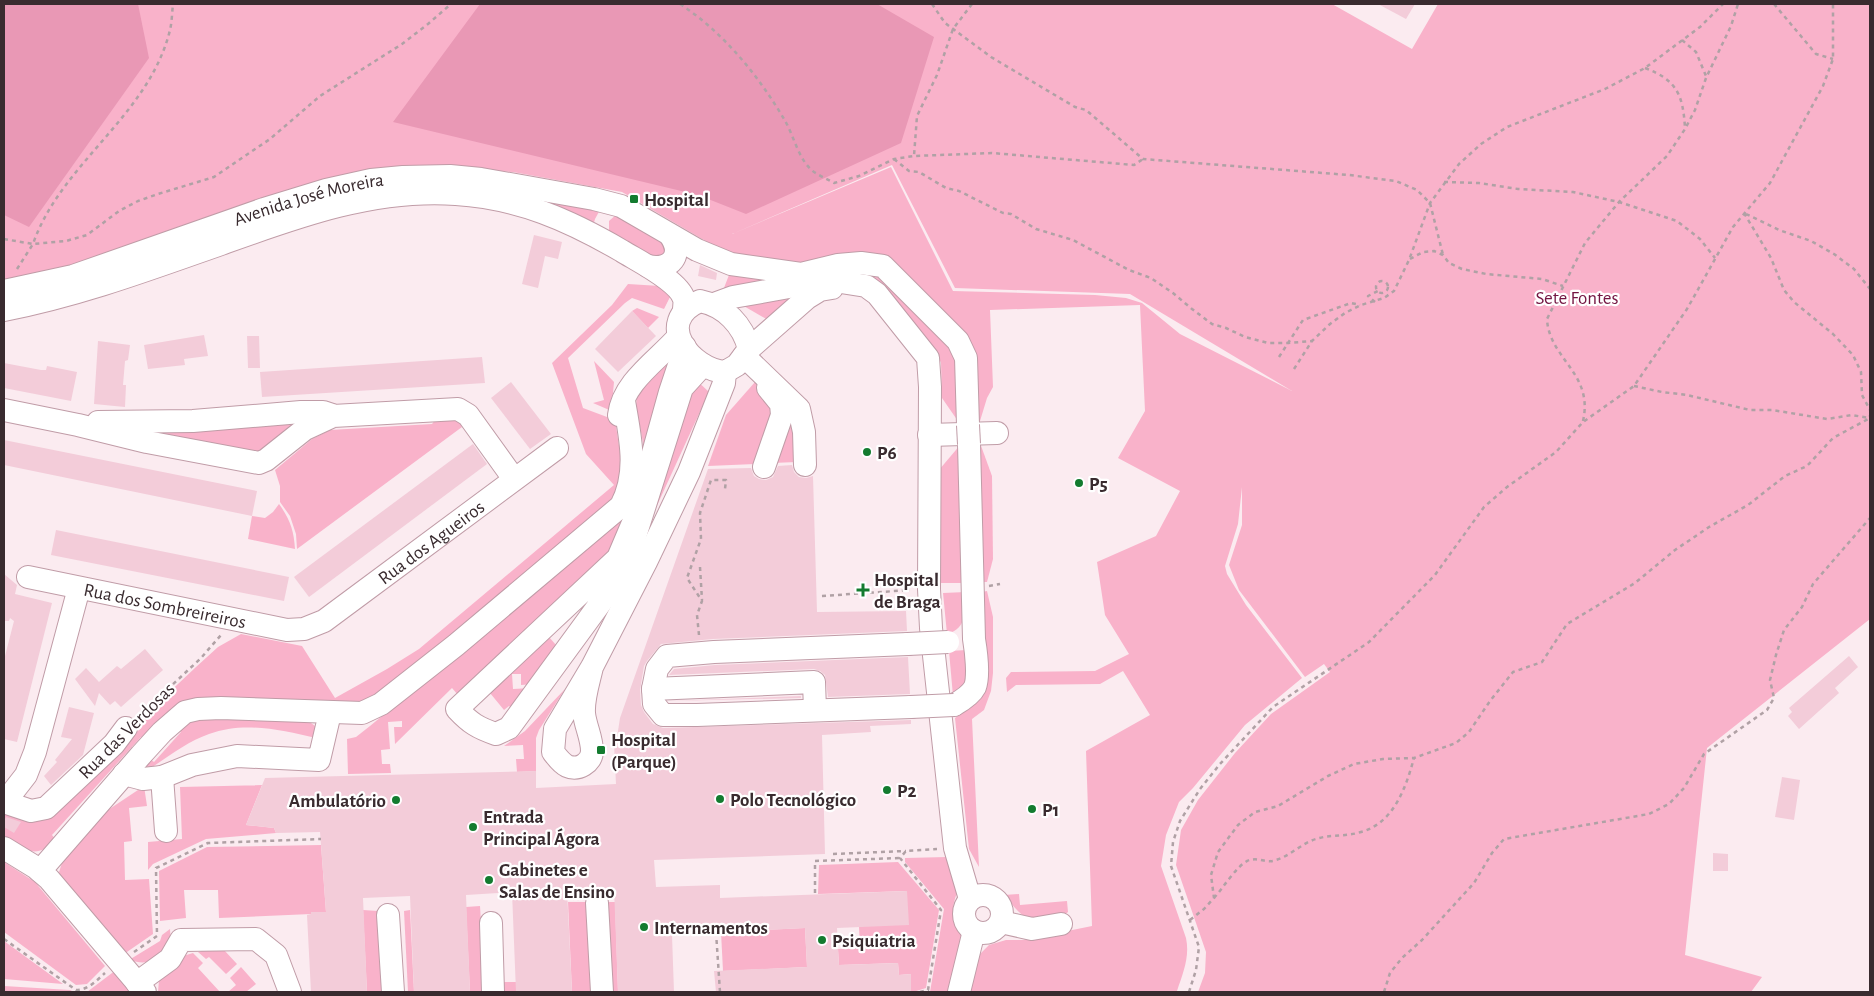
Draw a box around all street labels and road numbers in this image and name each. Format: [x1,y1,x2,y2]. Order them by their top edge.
street label: Avenida José Moreira [232,171,385,230]
street label: Rua dos Agueiros [375,497,488,588]
street label: Rua dos Sombreireiros [82,581,248,632]
street label: Rua das Verdosas [75,679,179,783]

